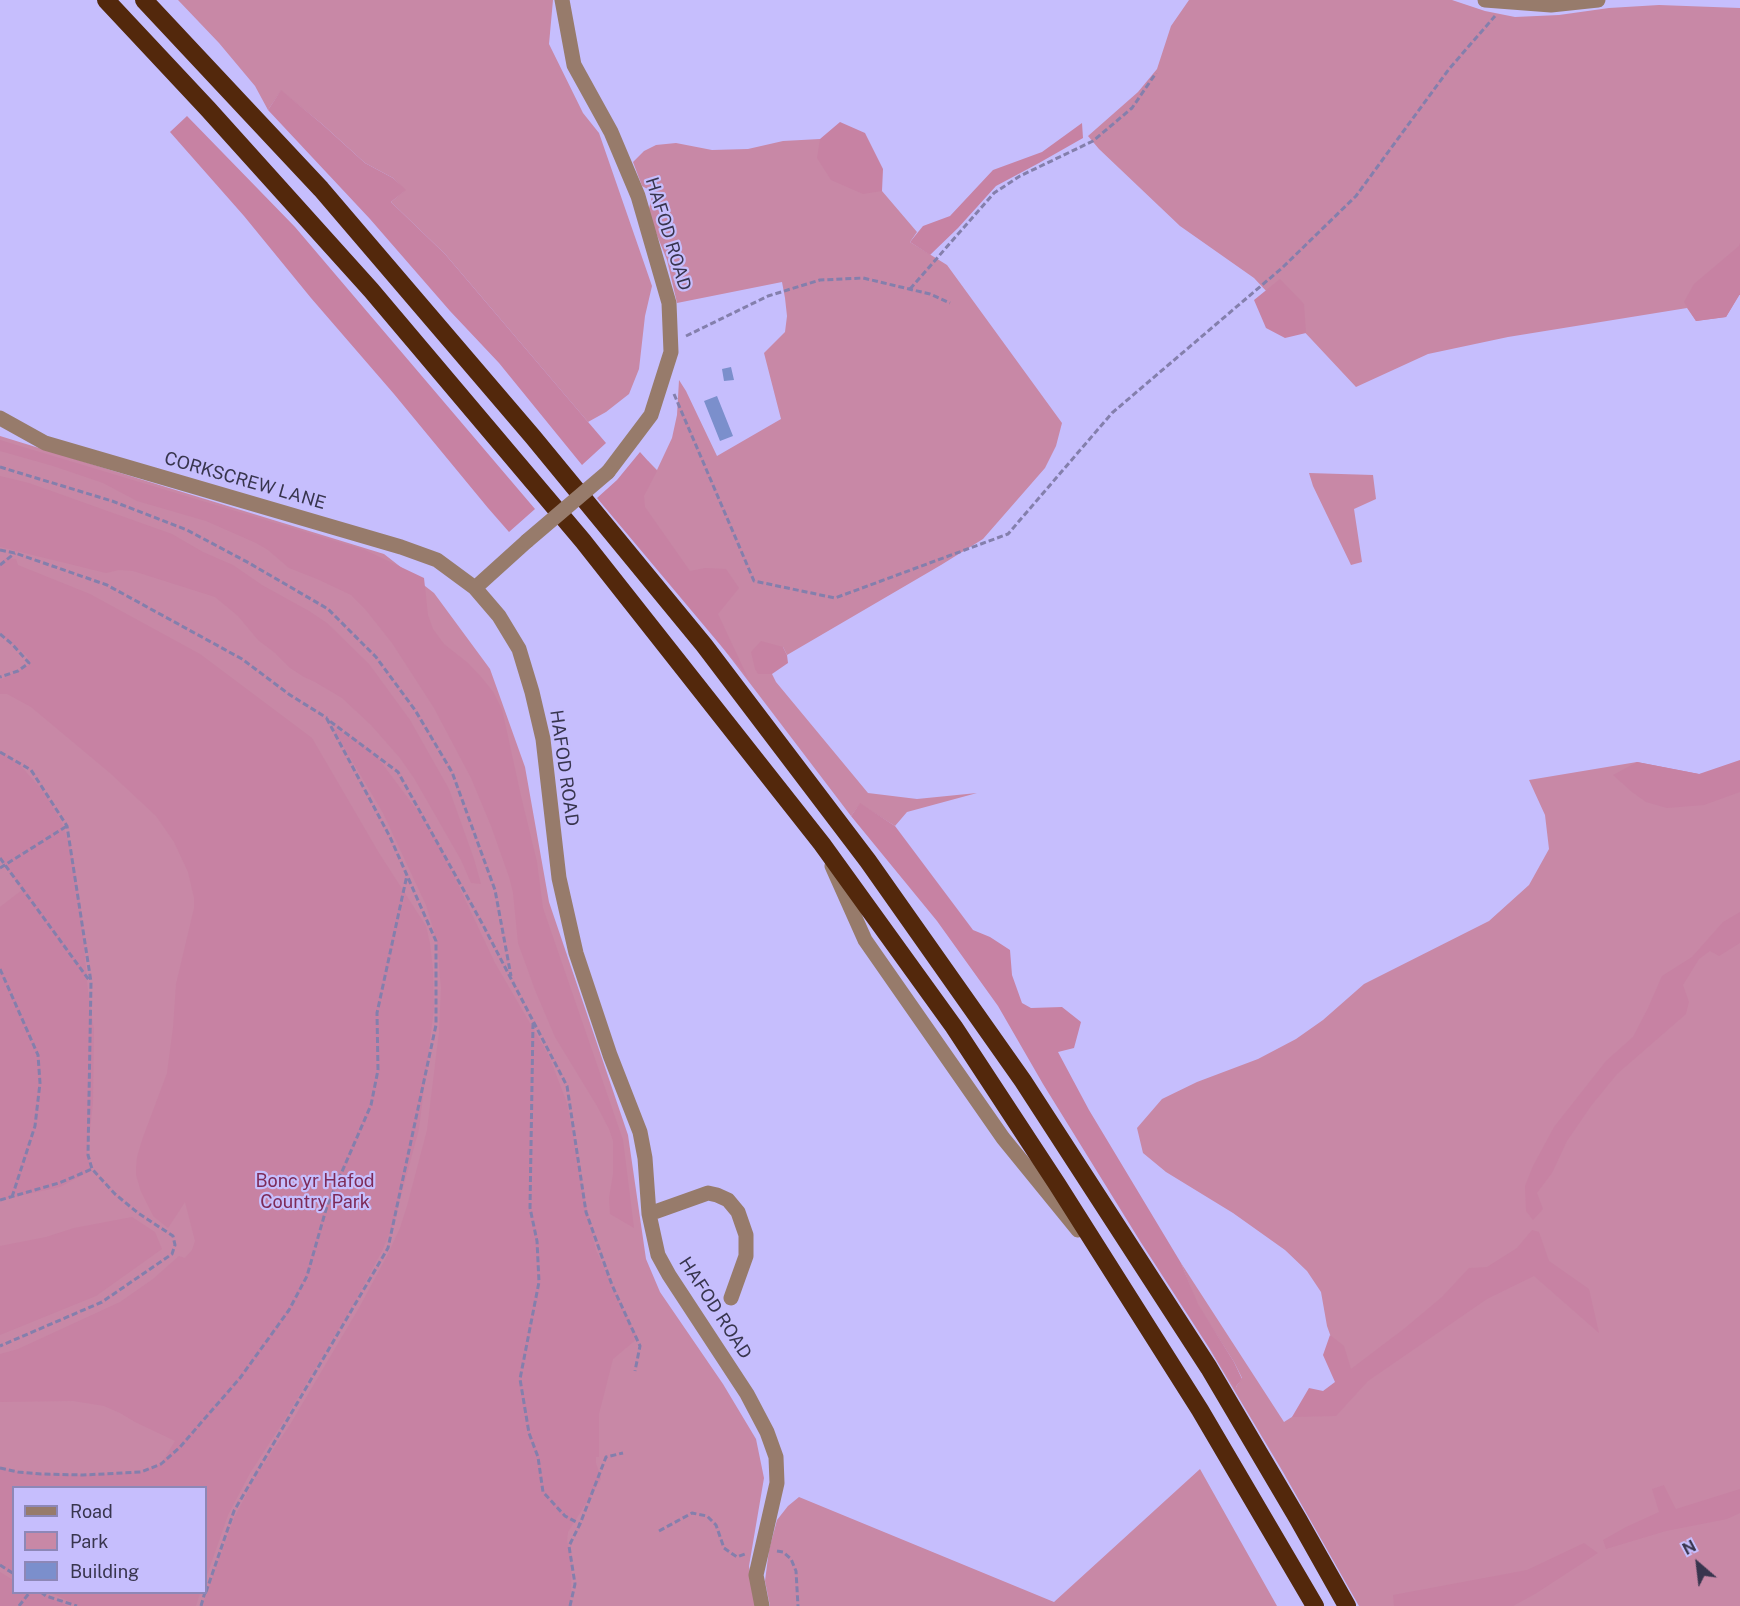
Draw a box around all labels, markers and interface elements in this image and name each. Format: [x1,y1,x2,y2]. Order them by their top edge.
street label: HAFOD ROAD [641,175,695,293]
street label: CORKSCREW LANE [162,448,328,514]
street label: HAFOD ROAD [545,708,583,828]
park label: Bonc yr Hafod Country Park [255,1170,375,1212]
street label: HAFOD ROAD [674,1253,756,1363]
legend [12,1486,207,1594]
text: Road [70,1501,113,1522]
text: Park [70,1531,108,1552]
north arrow [1668,1534,1728,1594]
text: N [1679,1536,1699,1559]
text: Building [70,1561,139,1582]

